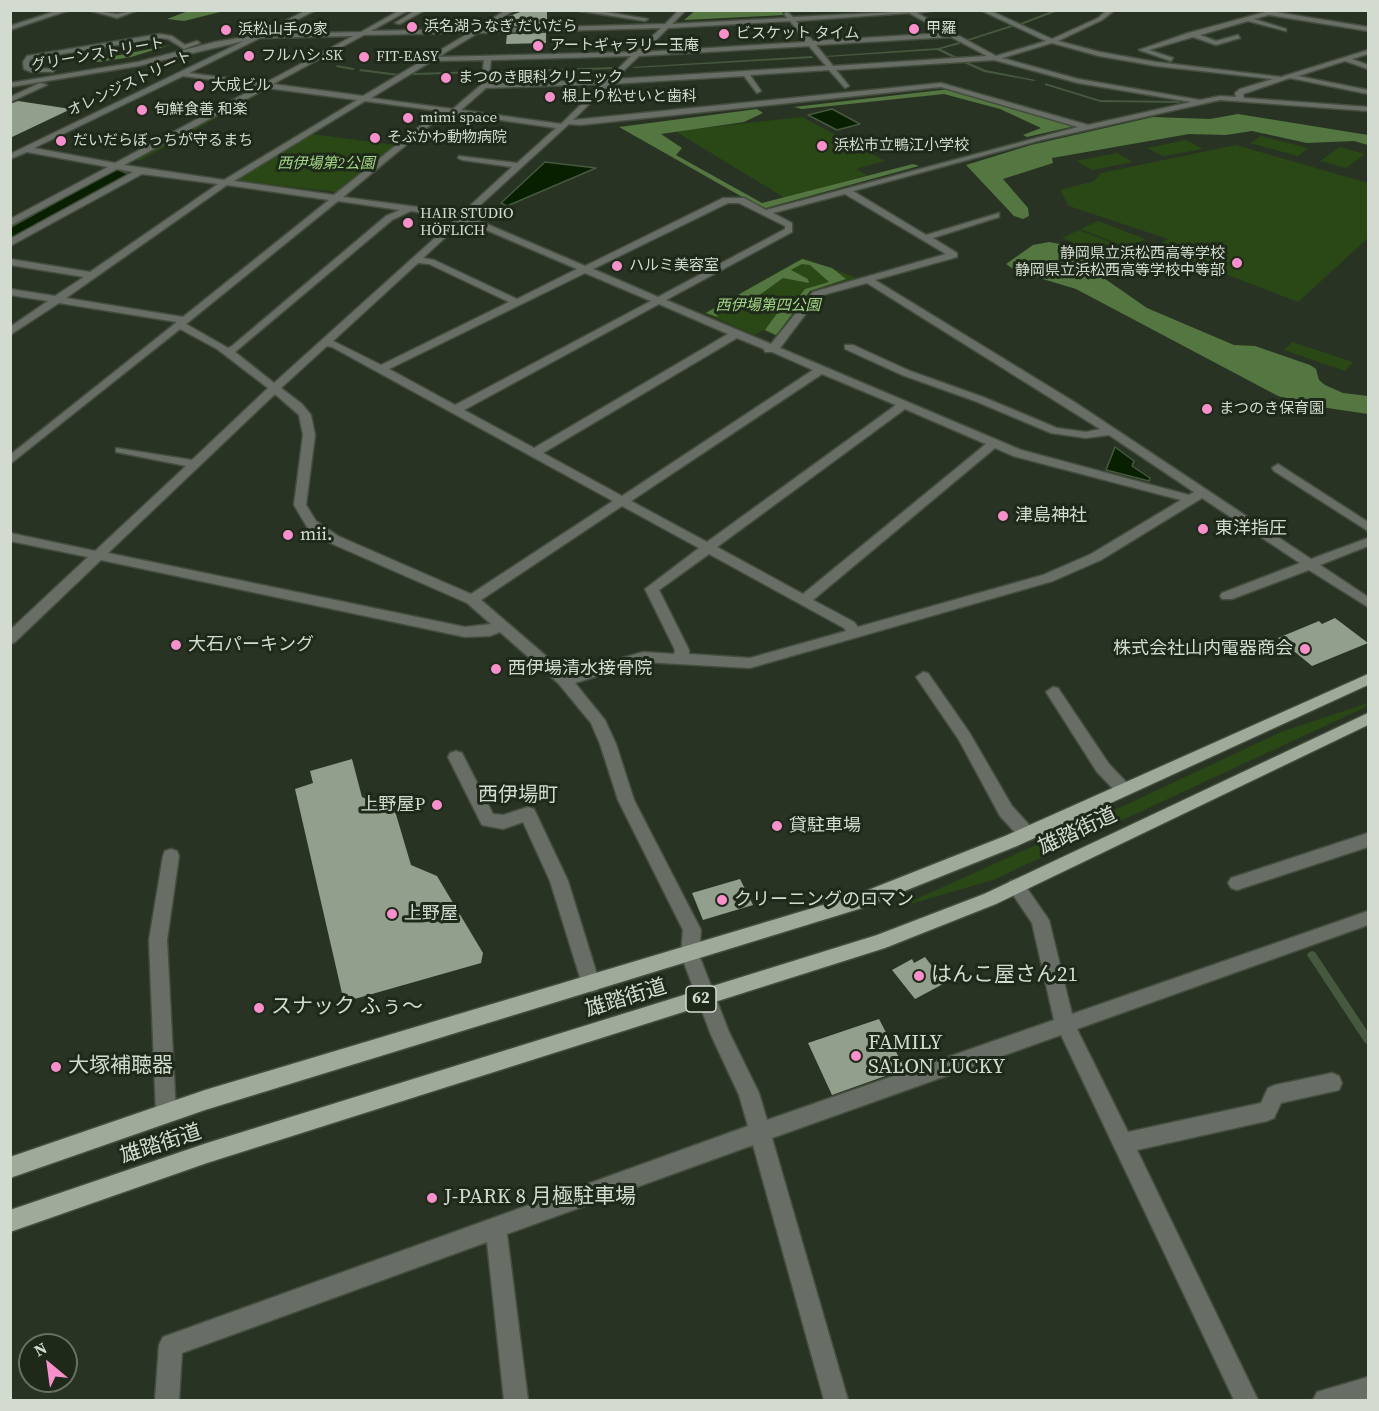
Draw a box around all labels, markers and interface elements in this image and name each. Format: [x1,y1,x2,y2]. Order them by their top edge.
place label: 浜名湖うなぎ だいだら [424,18,577,36]
marker: 浜名湖うなぎ だいだら [405,20,419,34]
place label: 甲羅 [926,20,956,38]
place label: 浜松山手の家 [238,21,328,39]
marker: 甲羅 [907,22,921,36]
marker: 浜松山手の家 [219,23,233,37]
place label: ビスケット タイム [736,25,859,43]
marker: ビスケット タイム [717,27,731,41]
street label: グリーンストリート [30,34,166,76]
place label: アートギャラリー玉庵 [550,37,699,55]
marker: アートギャラリー玉庵 [531,39,545,53]
street label: オレンジストリート [65,47,195,121]
place label: フルハシ.SK [261,47,343,65]
place label: FIT-EASY [376,48,439,66]
marker: フルハシ.SK [242,49,256,63]
marker: FIT-EASY [357,50,371,64]
place label: まつのき眼科クリニック [458,69,623,87]
marker: まつのき眼科クリニック [439,71,453,85]
place label: 大成ビル [211,77,271,95]
marker: 大成ビル [192,79,206,93]
place label: 根上り松せいと歯科 [562,88,697,106]
marker: 根上り松せいと歯科 [543,90,557,104]
place label: 旬鮮食善 和楽 [154,101,247,119]
marker: 旬鮮食善 和楽 [135,103,149,117]
place label: mimi space [420,109,497,127]
marker: mimi space [401,111,415,125]
place label: そぶかわ動物病院 [387,129,507,147]
marker: そぶかわ動物病院 [368,131,382,145]
place label: だいだらぼっちが守るまち [73,132,253,150]
marker: だいだらぼっちが守るまち [54,134,68,148]
place label: 浜松市立鴨江小学校 [834,137,969,155]
marker: 浜松市立鴨江小学校 [815,139,829,153]
park label: 西伊場第2公園 [277,155,375,173]
place label: HAIR STUDIO HÖFLICH [420,205,514,240]
marker: HAIR STUDIO HÖFLICH [401,216,415,230]
place label: 静岡県立浜松西高等学校 静岡県立浜松西高等学校中等部 [1015,245,1225,280]
marker: 静岡県立浜松西高等学校 静岡県立浜松西高等学校中等部 [1230,256,1244,270]
place label: ハルミ美容室 [629,257,719,275]
marker: ハルミ美容室 [610,259,624,273]
park label: 西伊場第四公園 [716,297,820,315]
place label: まつのき保育園 [1219,400,1324,418]
marker: まつのき保育園 [1200,402,1214,416]
place label: 津島神社 [1015,505,1087,527]
marker: 津島神社 [996,509,1010,523]
place label: 東洋指圧 [1215,518,1287,540]
marker: 東洋指圧 [1196,522,1210,536]
place label: mii. [300,524,332,546]
marker: mii. [281,528,295,542]
place label: 大石パーキング [188,634,314,656]
marker: 大石パーキング [169,638,183,652]
place label: 株式会社山内電器商会 [1113,638,1293,660]
marker: 株式会社山内電器商会 [1298,642,1312,656]
place label: 西伊場清水接骨院 [508,658,652,680]
marker: 西伊場清水接骨院 [489,662,503,676]
district label: 西伊場町 [478,784,558,808]
place label: 上野屋P [360,794,425,816]
marker: 上野屋P [430,798,444,812]
street label: 雄踏街道 [1035,803,1121,861]
place label: 貸駐車場 [789,815,861,837]
marker: 貸駐車場 [770,819,784,833]
place label: クリーニングのロマン [734,889,914,911]
marker: クリーニングのロマン [715,893,729,907]
place label: 上野屋 [404,903,458,925]
marker: 上野屋 [385,907,399,921]
place label: はんこ屋さん21 [931,963,1078,989]
marker: はんこ屋さん21 [912,969,926,983]
street label: 雄踏街道 [582,975,670,1023]
road number: 62 [686,986,716,1012]
place label: スナック ふぅ～ [271,995,423,1021]
marker: スナック ふぅ～ [252,1001,266,1015]
place label: FAMILY SALON LUCKY [868,1031,1005,1081]
marker: FAMILY SALON LUCKY [849,1049,863,1063]
place label: 大塚補聴器 [68,1054,173,1080]
marker: 大塚補聴器 [49,1060,63,1074]
street label: 雄踏街道 [117,1120,205,1170]
place label: J-PARK 8 月極駐車場 [444,1185,636,1211]
marker: J-PARK 8 月極駐車場 [425,1191,439,1205]
north arrow [18,1333,78,1393]
text: N [30,1337,51,1361]

